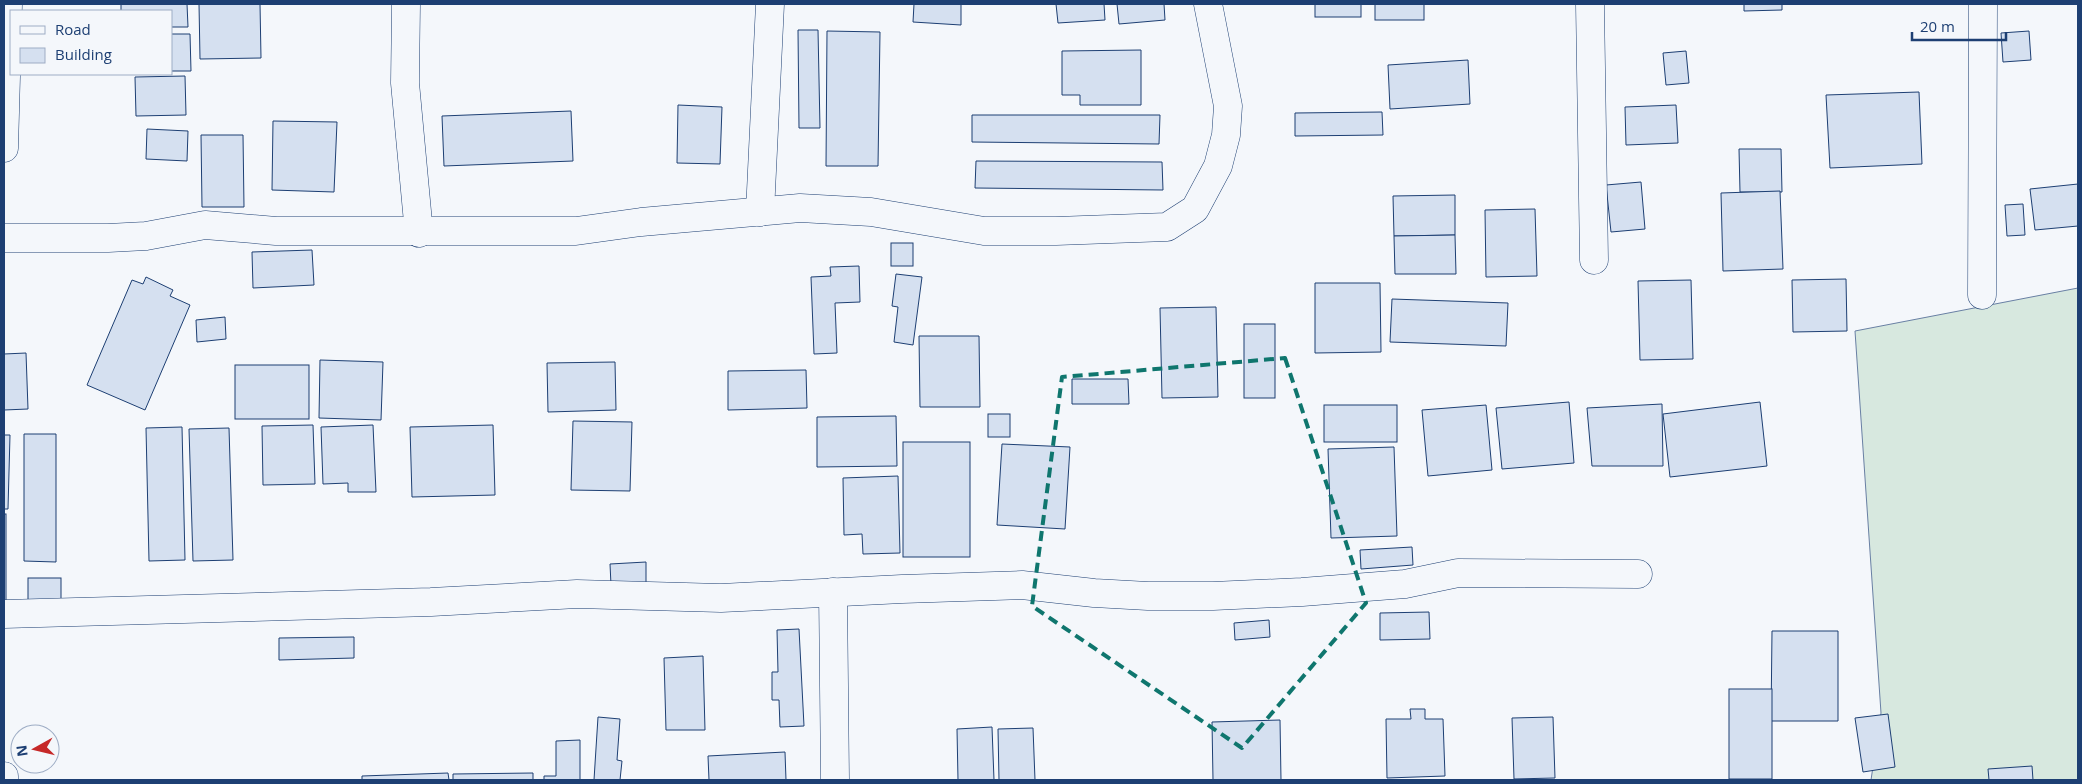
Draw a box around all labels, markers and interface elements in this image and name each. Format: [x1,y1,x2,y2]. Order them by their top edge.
legend [10,10,172,75]
scale bar [1912,10,2006,42]
text: 20 m [1920,16,1955,36]
text: Road [55,19,91,39]
text: Building [55,44,112,64]
north arrow [10,724,60,774]
text: N [11,744,32,758]

